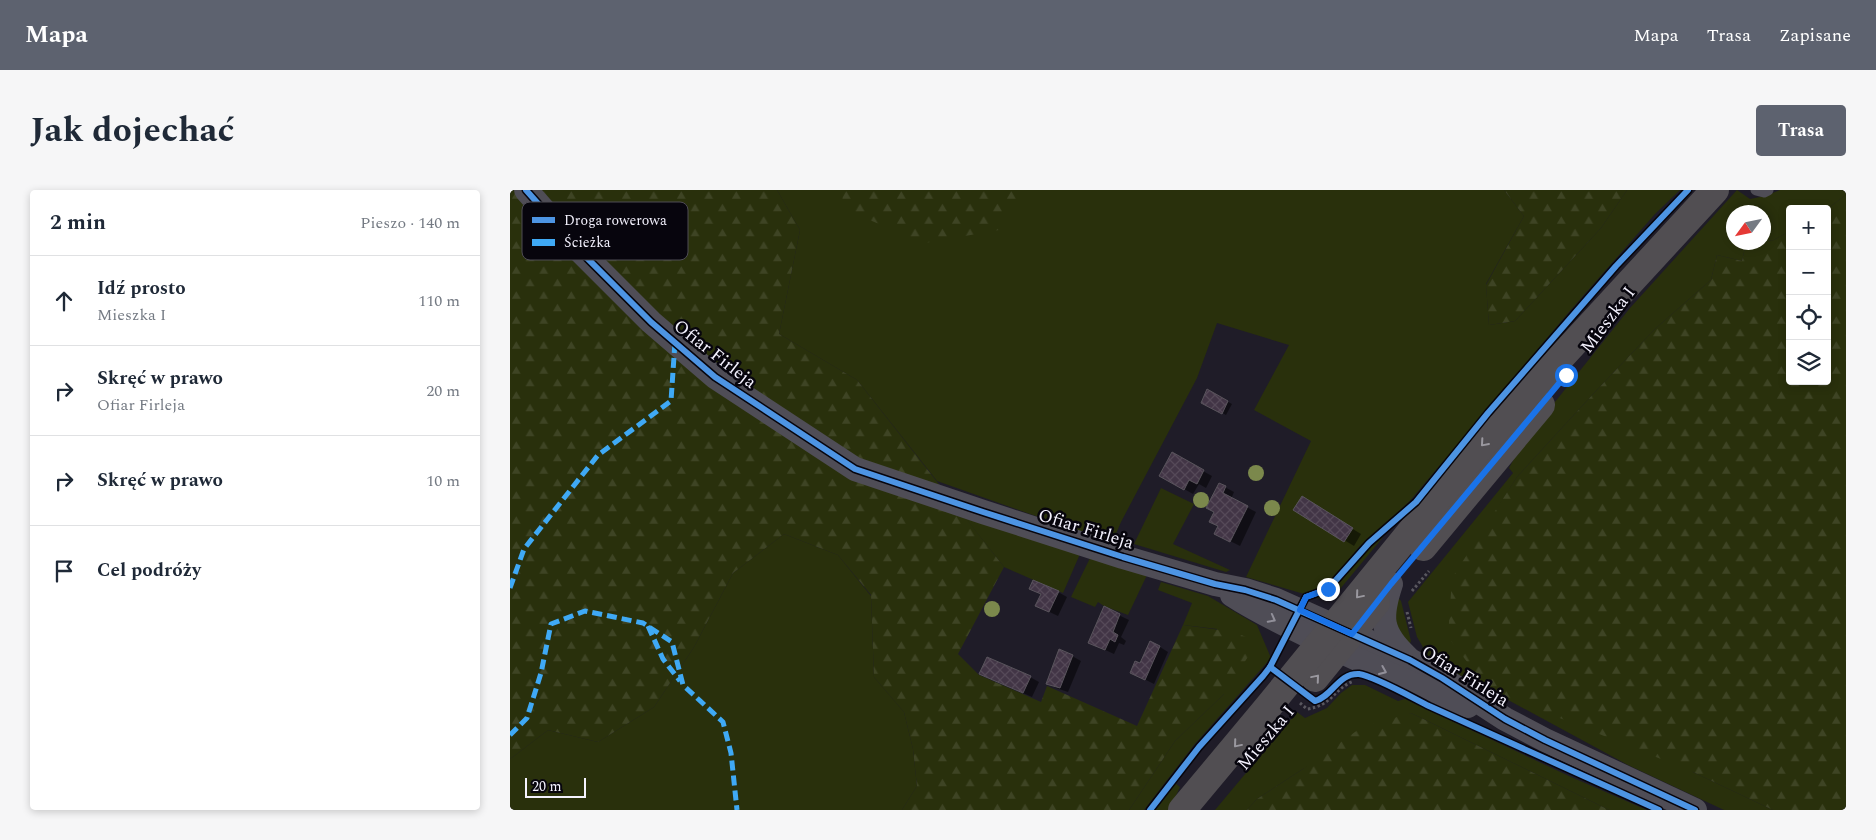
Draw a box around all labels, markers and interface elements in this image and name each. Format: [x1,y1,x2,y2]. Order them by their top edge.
text: Mapa [25,17,88,53]
text: Mapa [1633,22,1679,49]
text: Trasa [1707,22,1751,49]
text: Zapisane [1779,22,1851,49]
text: Jak dojechać [30,104,234,157]
button: Trasa [1756,105,1846,156]
legend [522,202,688,260]
north arrow [1726,205,1771,250]
map controls [1786,205,1831,385]
button: + [1786,205,1831,250]
text: 2 min [50,207,106,239]
text: Droga rowerowa [564,210,667,231]
text: Pieszo · 140 m [360,211,460,235]
text: Ścieżka [564,232,611,253]
button: − [1786,250,1831,295]
text: Idź prosto [97,274,186,303]
street label: Mieszka I [1574,281,1642,359]
icon: ahead [50,287,78,315]
text: 110 m [418,289,460,313]
button: locate [1786,295,1831,340]
text: Mieszka I [97,303,166,327]
street label: Ofiar Firleja [668,313,762,395]
button: layers [1786,340,1831,385]
text: Skręć w prawo [97,364,223,393]
route start [1555,364,1578,387]
icon: right [50,377,78,405]
text: 20 m [426,379,460,403]
text: Ofiar Firleja [97,393,185,417]
one-way arrow [1481,437,1490,446]
text: Skręć w prawo [97,466,223,495]
icon: right [50,467,78,495]
text: 10 m [426,469,460,493]
street label: Ofiar Firleja [1035,502,1137,556]
text: Cel podróży [97,556,201,585]
icon: arrive [50,557,78,585]
route end [1317,578,1340,601]
one-way arrow [1356,590,1365,599]
one-way arrow [1267,613,1276,623]
street label: Ofiar Firleja [1416,638,1514,714]
one-way arrow [1378,665,1387,676]
one-way arrow [1310,675,1318,684]
street label: Mieszka I [1231,700,1301,776]
one-way arrow [1234,739,1243,748]
scale bar [525,775,586,798]
text: 20 m [532,776,562,797]

